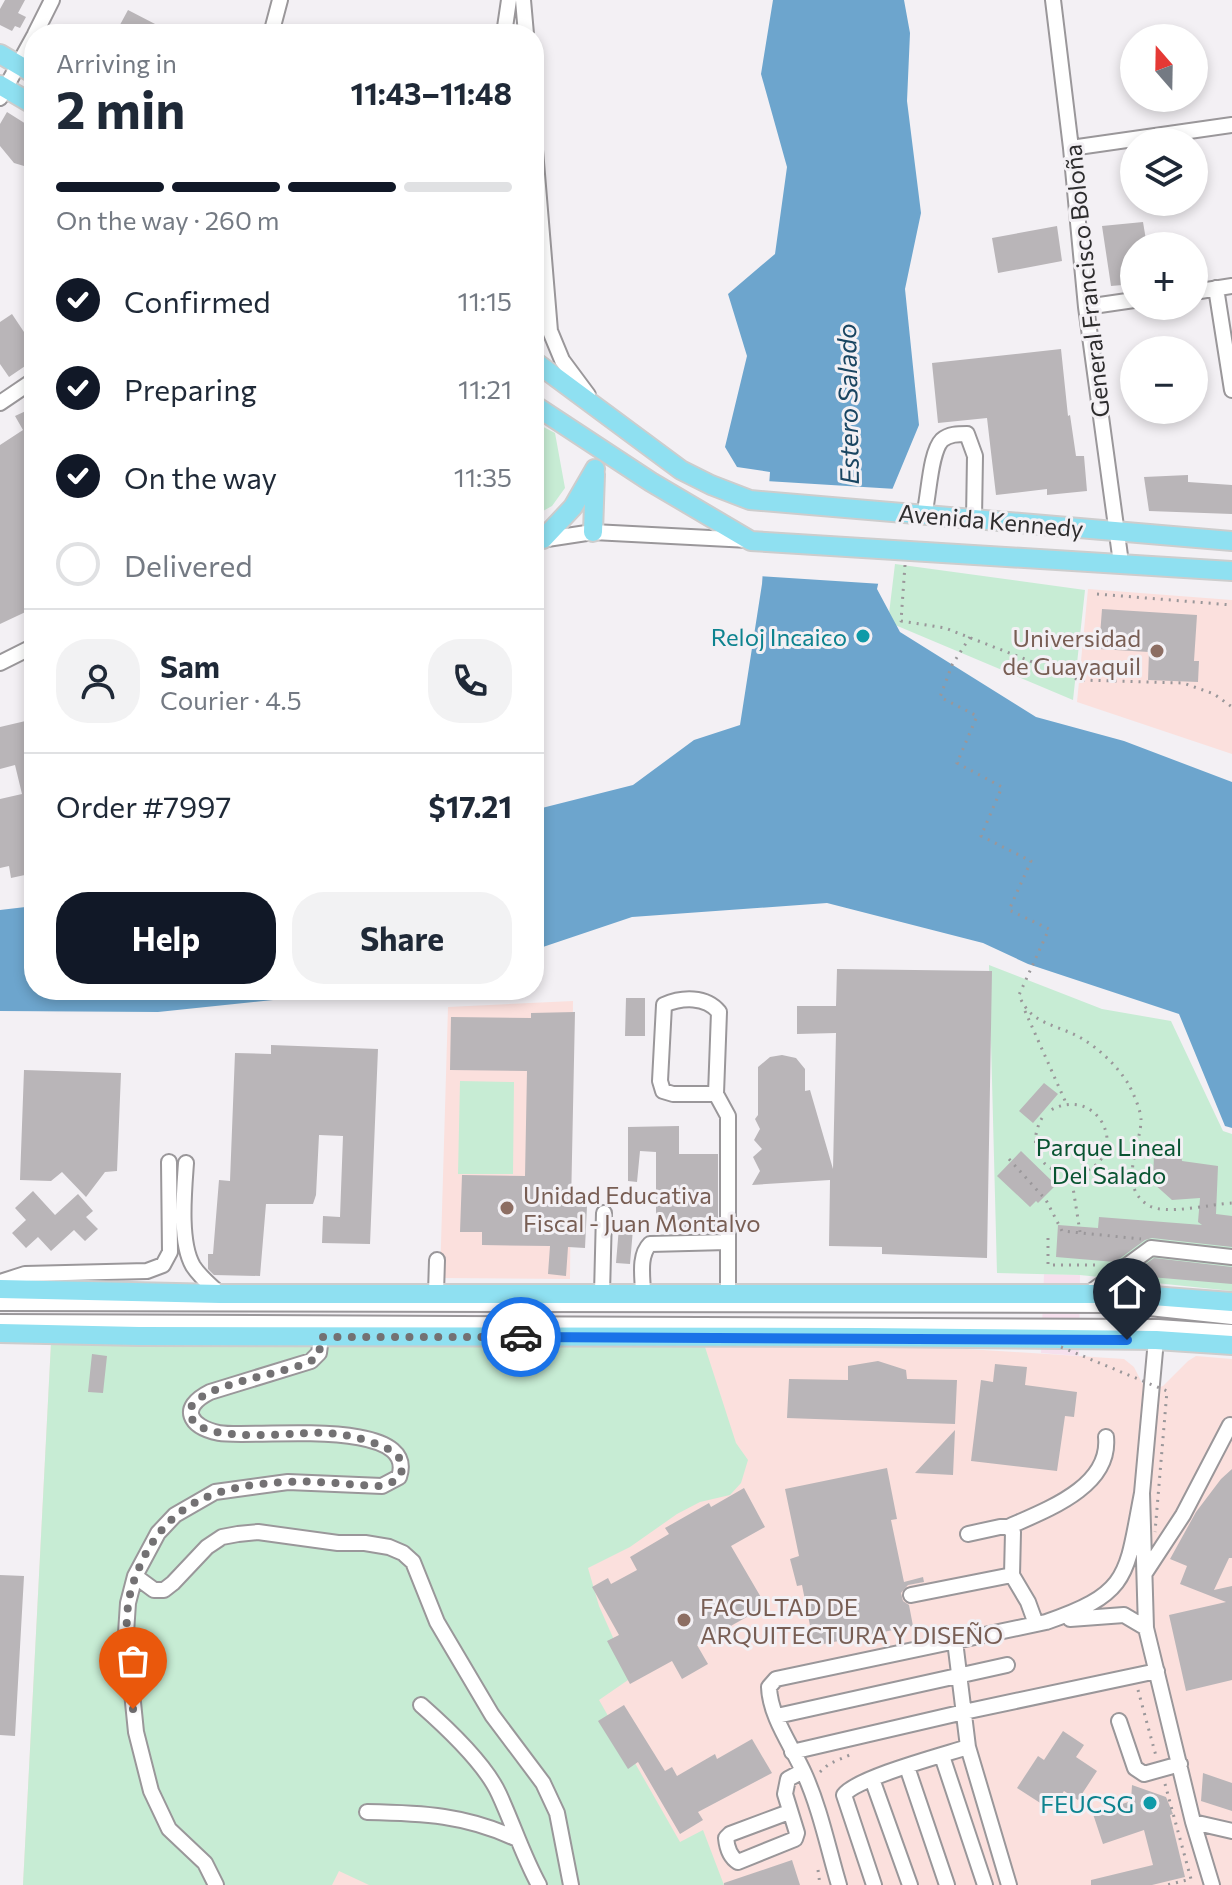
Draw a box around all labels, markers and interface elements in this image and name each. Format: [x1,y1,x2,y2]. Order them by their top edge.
north arrow [1120,24,1208,112]
map controls [1120,24,1208,424]
text: Arriving in [56,47,177,78]
text: 11:43–11:48 [351,74,512,111]
text: 2 min [56,76,185,140]
button: layers [1120,128,1208,216]
street label: General Francisco Boloña [1057,143,1115,419]
text: On the way · 260 m [56,204,280,235]
button: + [1120,232,1208,320]
icon: check [56,278,100,322]
text: Confirmed [124,282,271,319]
text: 11:15 [458,285,512,316]
water label: Estero Salado [830,323,864,485]
button: − [1120,336,1208,424]
icon: check [56,366,100,410]
text: Preparing [124,370,257,407]
text: 11:21 [458,373,512,404]
icon: check [56,454,100,498]
text: On the way [124,458,277,495]
text: 11:35 [454,461,512,492]
street label: Avenida Kennedy [897,497,1085,543]
text: Delivered [124,546,253,583]
place label: Reloj Incaico [711,622,847,651]
place label: Universidad de Guayaquil [1002,623,1141,680]
marker: Reloj Incaico [854,627,872,645]
button: person [56,639,140,723]
button: phone [428,639,512,723]
marker: Universidad de Guayaquil [1148,642,1166,660]
text: Sam [160,647,220,684]
text: Courier · 4.5 [160,684,302,715]
text: Order #7997 [56,787,231,824]
text: $17.21 [428,787,512,824]
button: Help [56,892,276,984]
button: Share [292,892,512,984]
park label: Parque Lineal Del Salado [1036,1132,1182,1189]
place label: Unidad Educativa Fiscal - Juan Montalvo [523,1180,761,1237]
marker: Unidad Educativa Fiscal - Juan Montalvo [498,1199,516,1217]
pin [1093,1258,1161,1340]
icon: home [1105,1270,1149,1314]
courier [481,1297,561,1377]
icon: car [499,1315,543,1359]
place label: FACULTAD DE ARQUITECTURA Y DISEÑO [700,1592,1003,1649]
marker: FACULTAD DE ARQUITECTURA Y DISEÑO [675,1611,693,1629]
pin [99,1627,167,1709]
icon: bag [111,1639,155,1683]
place label: FEUCSG [1040,1789,1134,1818]
marker: FEUCSG [1141,1794,1159,1812]

